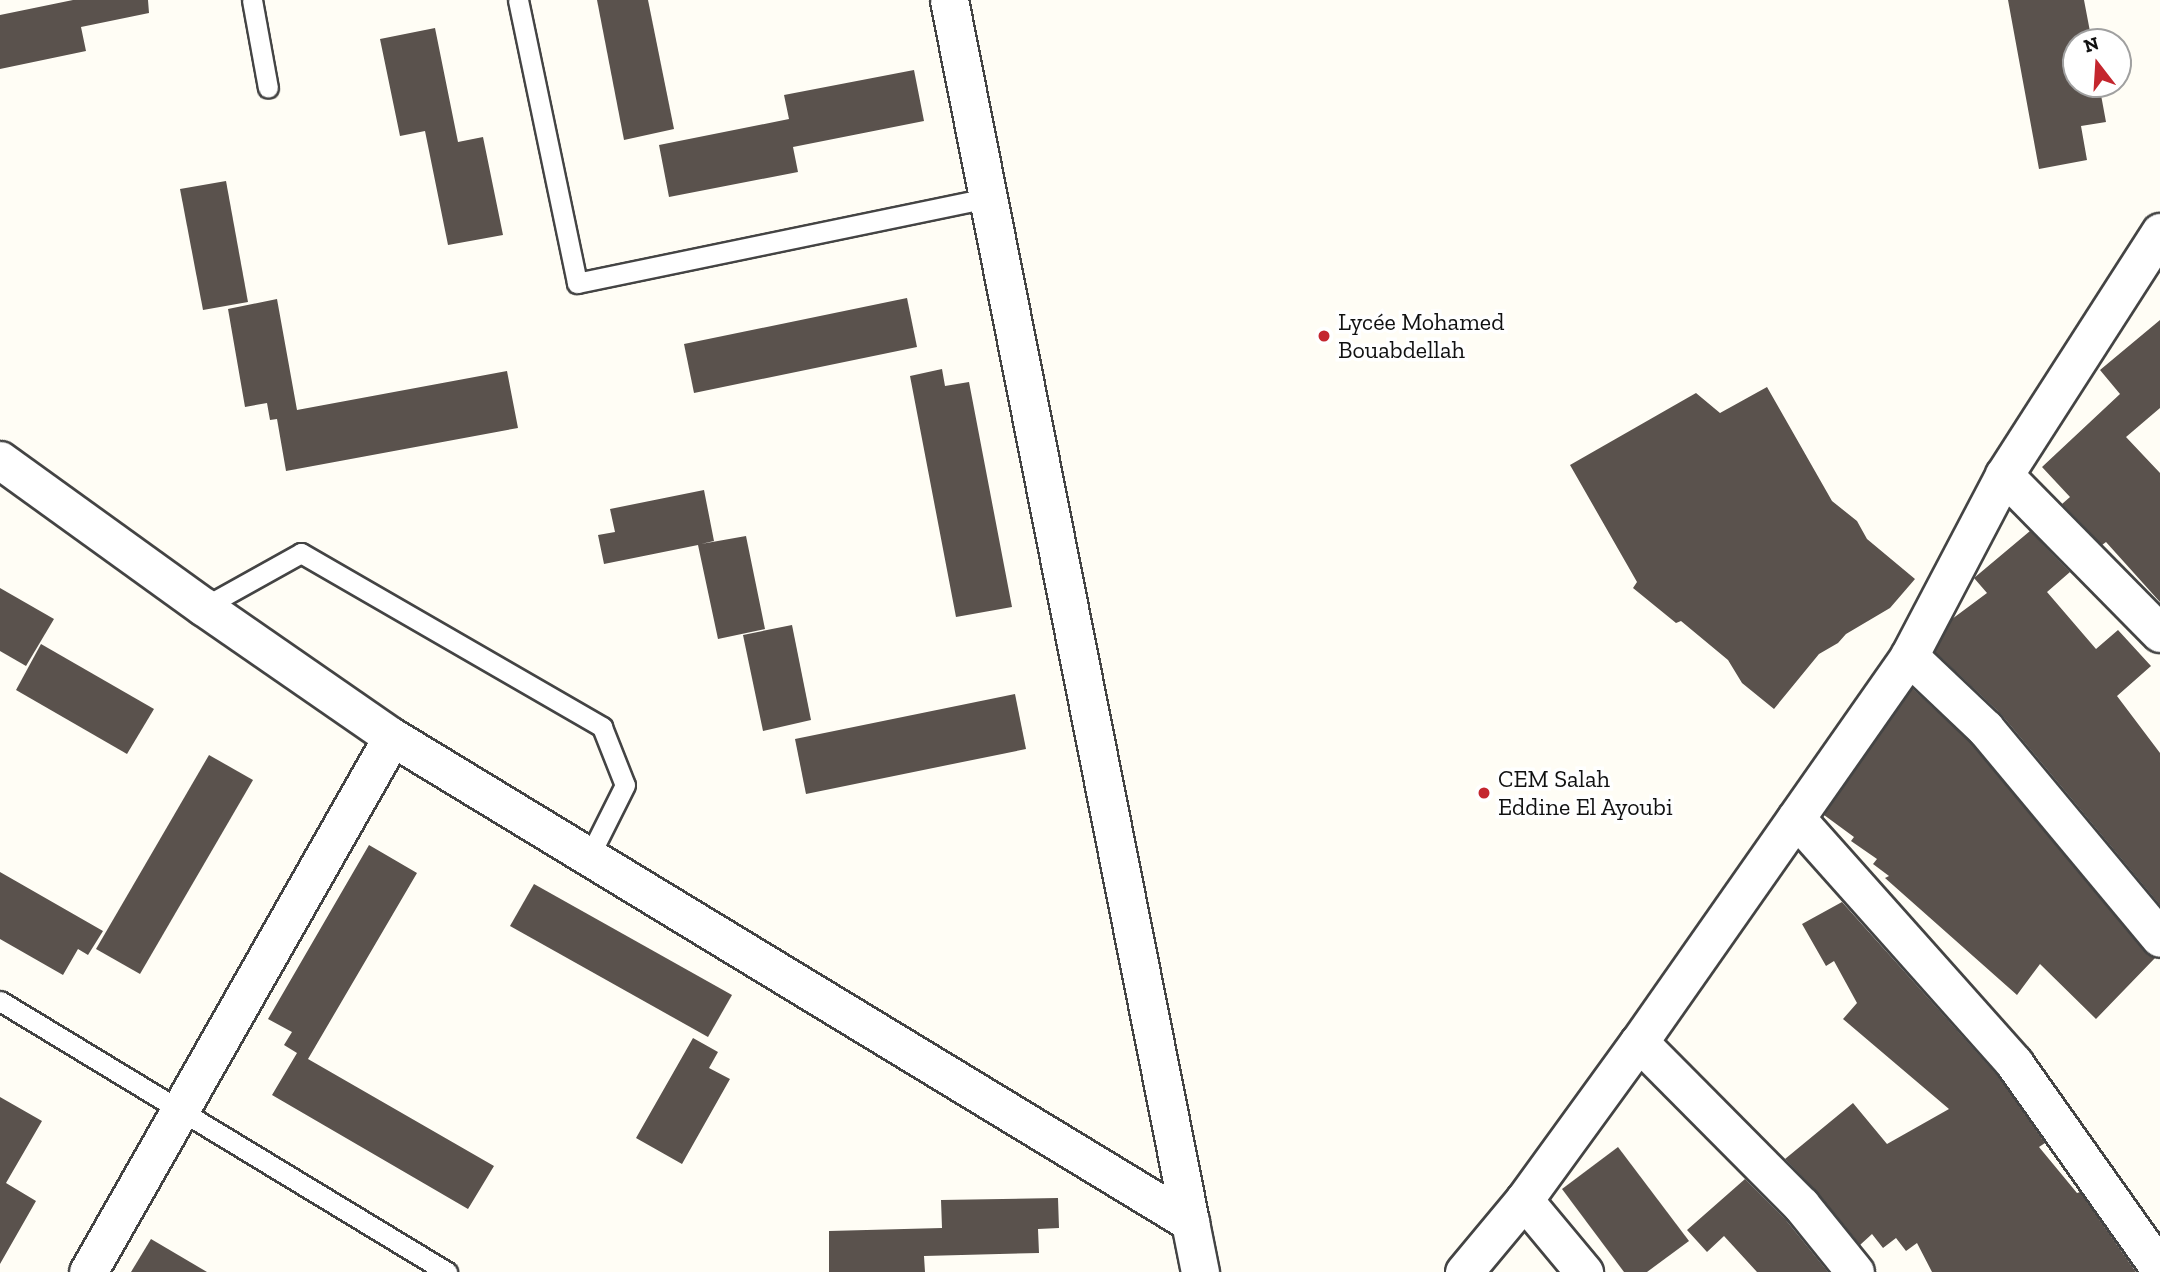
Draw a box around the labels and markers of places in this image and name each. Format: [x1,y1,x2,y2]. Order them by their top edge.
place label: Lycée Mohamed Bouabdellah [1338,308,1504,364]
marker: Lycée Mohamed Bouabdellah [1316,328,1332,344]
place label: CEM Salah Eddine El Ayoubi [1498,765,1673,821]
marker: CEM Salah Eddine El Ayoubi [1476,785,1492,801]

